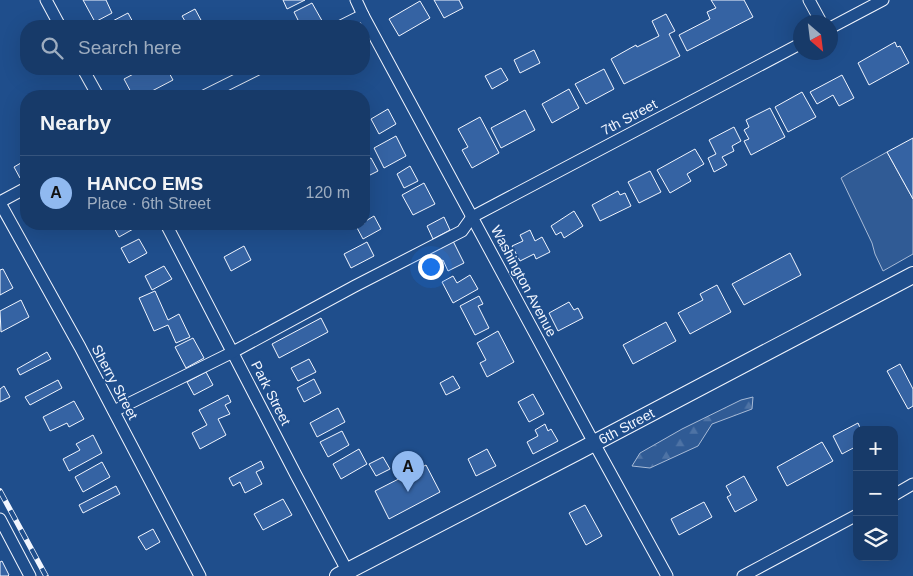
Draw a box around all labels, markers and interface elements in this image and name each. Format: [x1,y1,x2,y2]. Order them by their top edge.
north arrow [793,15,838,60]
search box [20,20,370,75]
icon: search [38,34,66,62]
text: Search here [78,37,182,58]
street label: 7th Street [598,96,660,138]
text: Nearby [40,111,111,134]
text: HANCO EMS [87,173,203,194]
text: A [50,184,62,201]
text: 120 m [306,184,350,201]
text: Place · 6th Street [87,195,211,212]
street label: Washington Avenue [488,223,560,340]
your location [418,254,444,280]
street label: Sherry Street [89,342,141,422]
street label: Park Street [248,358,294,428]
street label: 6th Street [596,405,657,447]
map controls [853,426,898,561]
button: + [853,426,898,471]
pin: A [392,451,424,492]
button: − [853,471,898,516]
button: layers [853,516,898,561]

